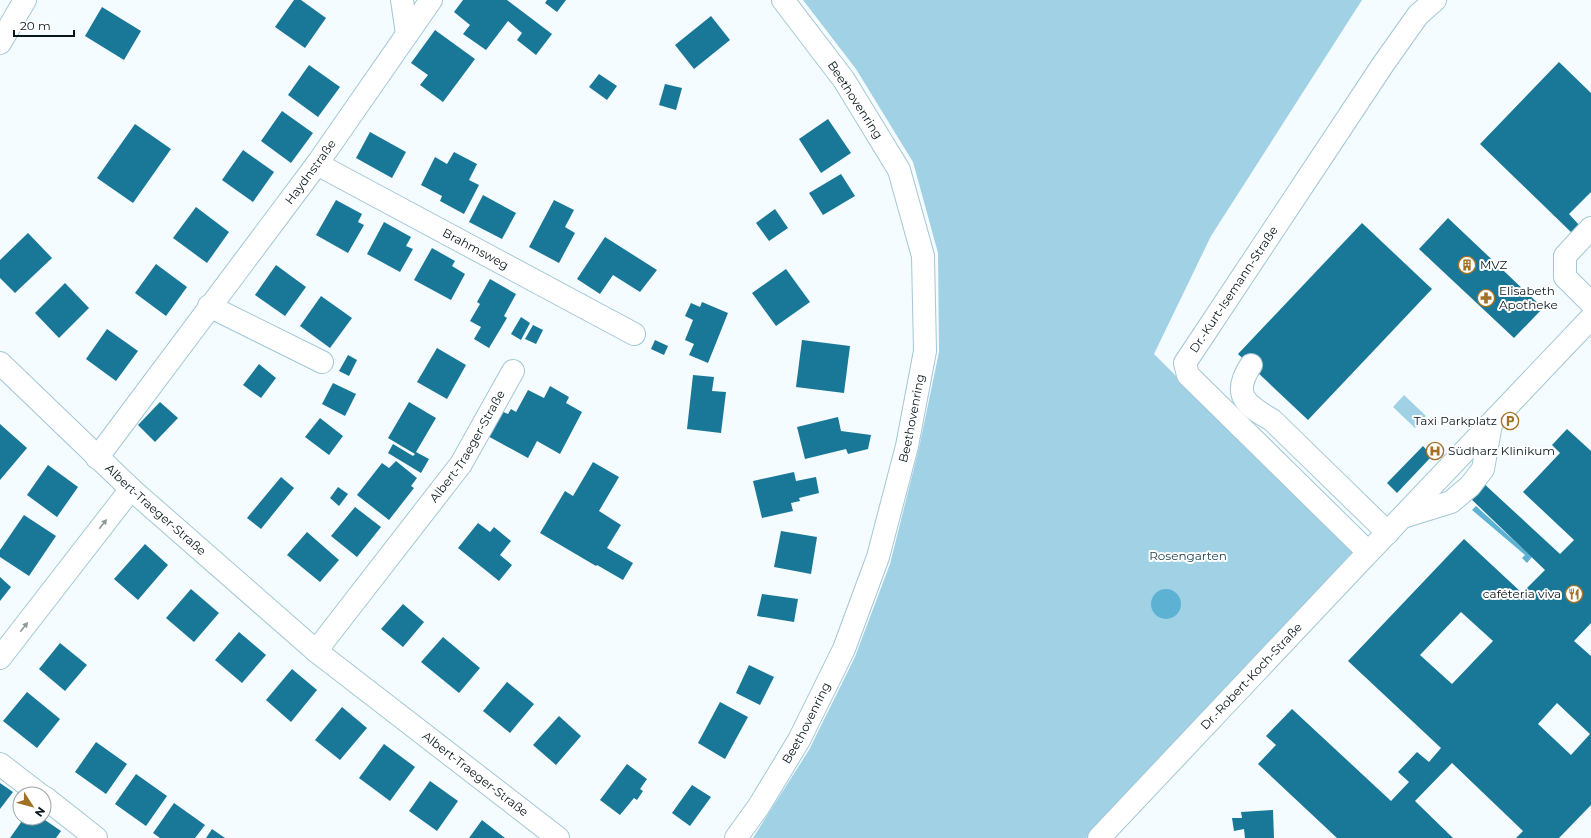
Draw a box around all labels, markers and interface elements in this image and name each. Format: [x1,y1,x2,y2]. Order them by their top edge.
scale bar [14,12,74,38]
text: 20 m [20,18,51,33]
street label: Beethovenring [825,58,886,141]
street label: Haydnstraße [282,136,339,207]
street label: Dr.-Kurt-Isemann-Straße [1186,223,1281,355]
street label: Brahmsweg [440,225,512,272]
building icon: MVZ [1457,255,1477,275]
place label: MVZ [1480,257,1508,272]
place label: Elisabeth Apotheke [1499,283,1558,312]
pharmacy icon: Elisabeth Apotheke [1476,288,1496,308]
street label: Beethovenring [895,373,927,464]
street label: Albert-Traeger-Straße [426,387,508,505]
parking icon: Taxi Parkplatz [1500,411,1520,431]
place label: Taxi Parkplatz [1414,413,1497,428]
hospital icon: Südharz Klinikum [1425,441,1445,461]
place label: Südharz Klinikum [1448,443,1555,458]
street label: Albert-Traeger-Straße [102,460,209,558]
one-way arrow [99,518,108,529]
park label: Rosengarten [1149,548,1227,563]
restaurant icon: caféteria viva [1564,584,1584,604]
place label: caféteria viva [1483,586,1561,601]
street label: Dr.-Robert-Koch-Straße [1197,619,1305,733]
one-way arrow [20,621,28,632]
street label: Beethovenring [778,680,833,766]
street label: Albert-Traeger-Straße [420,728,532,819]
north arrow [12,786,52,826]
text: N [32,804,48,820]

